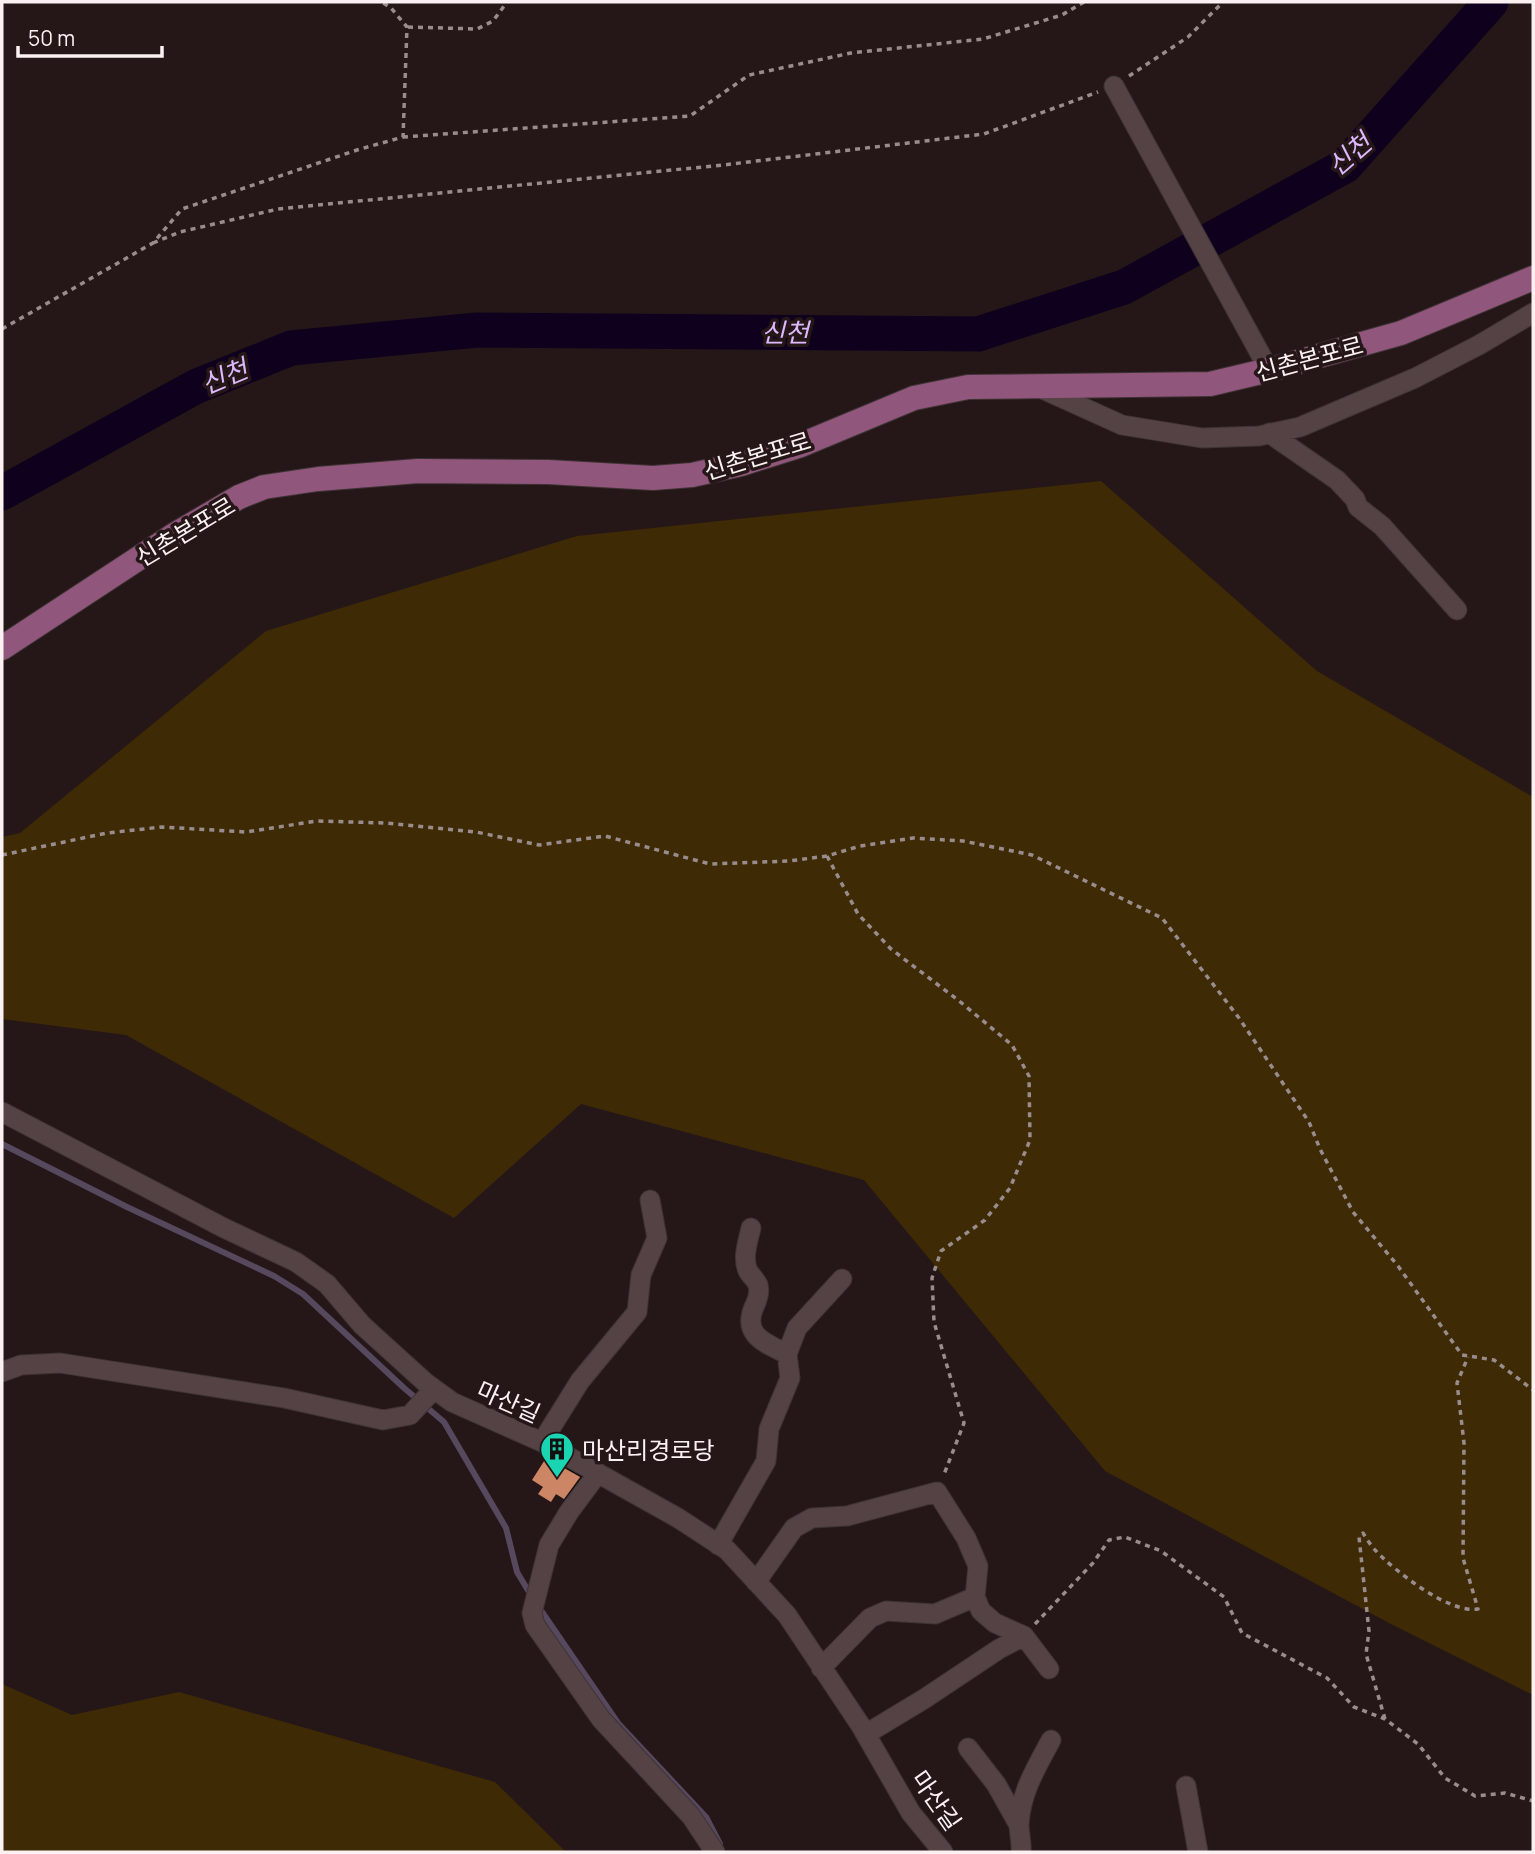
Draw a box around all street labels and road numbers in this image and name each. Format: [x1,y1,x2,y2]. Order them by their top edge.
street label: 신촌본포로 [1251,328,1367,388]
street label: 신촌본포로 [699,423,815,487]
street label: 신촌본포로 [129,488,241,574]
street label: 마산길 [472,1372,546,1430]
street label: 마산길 [904,1763,970,1837]

